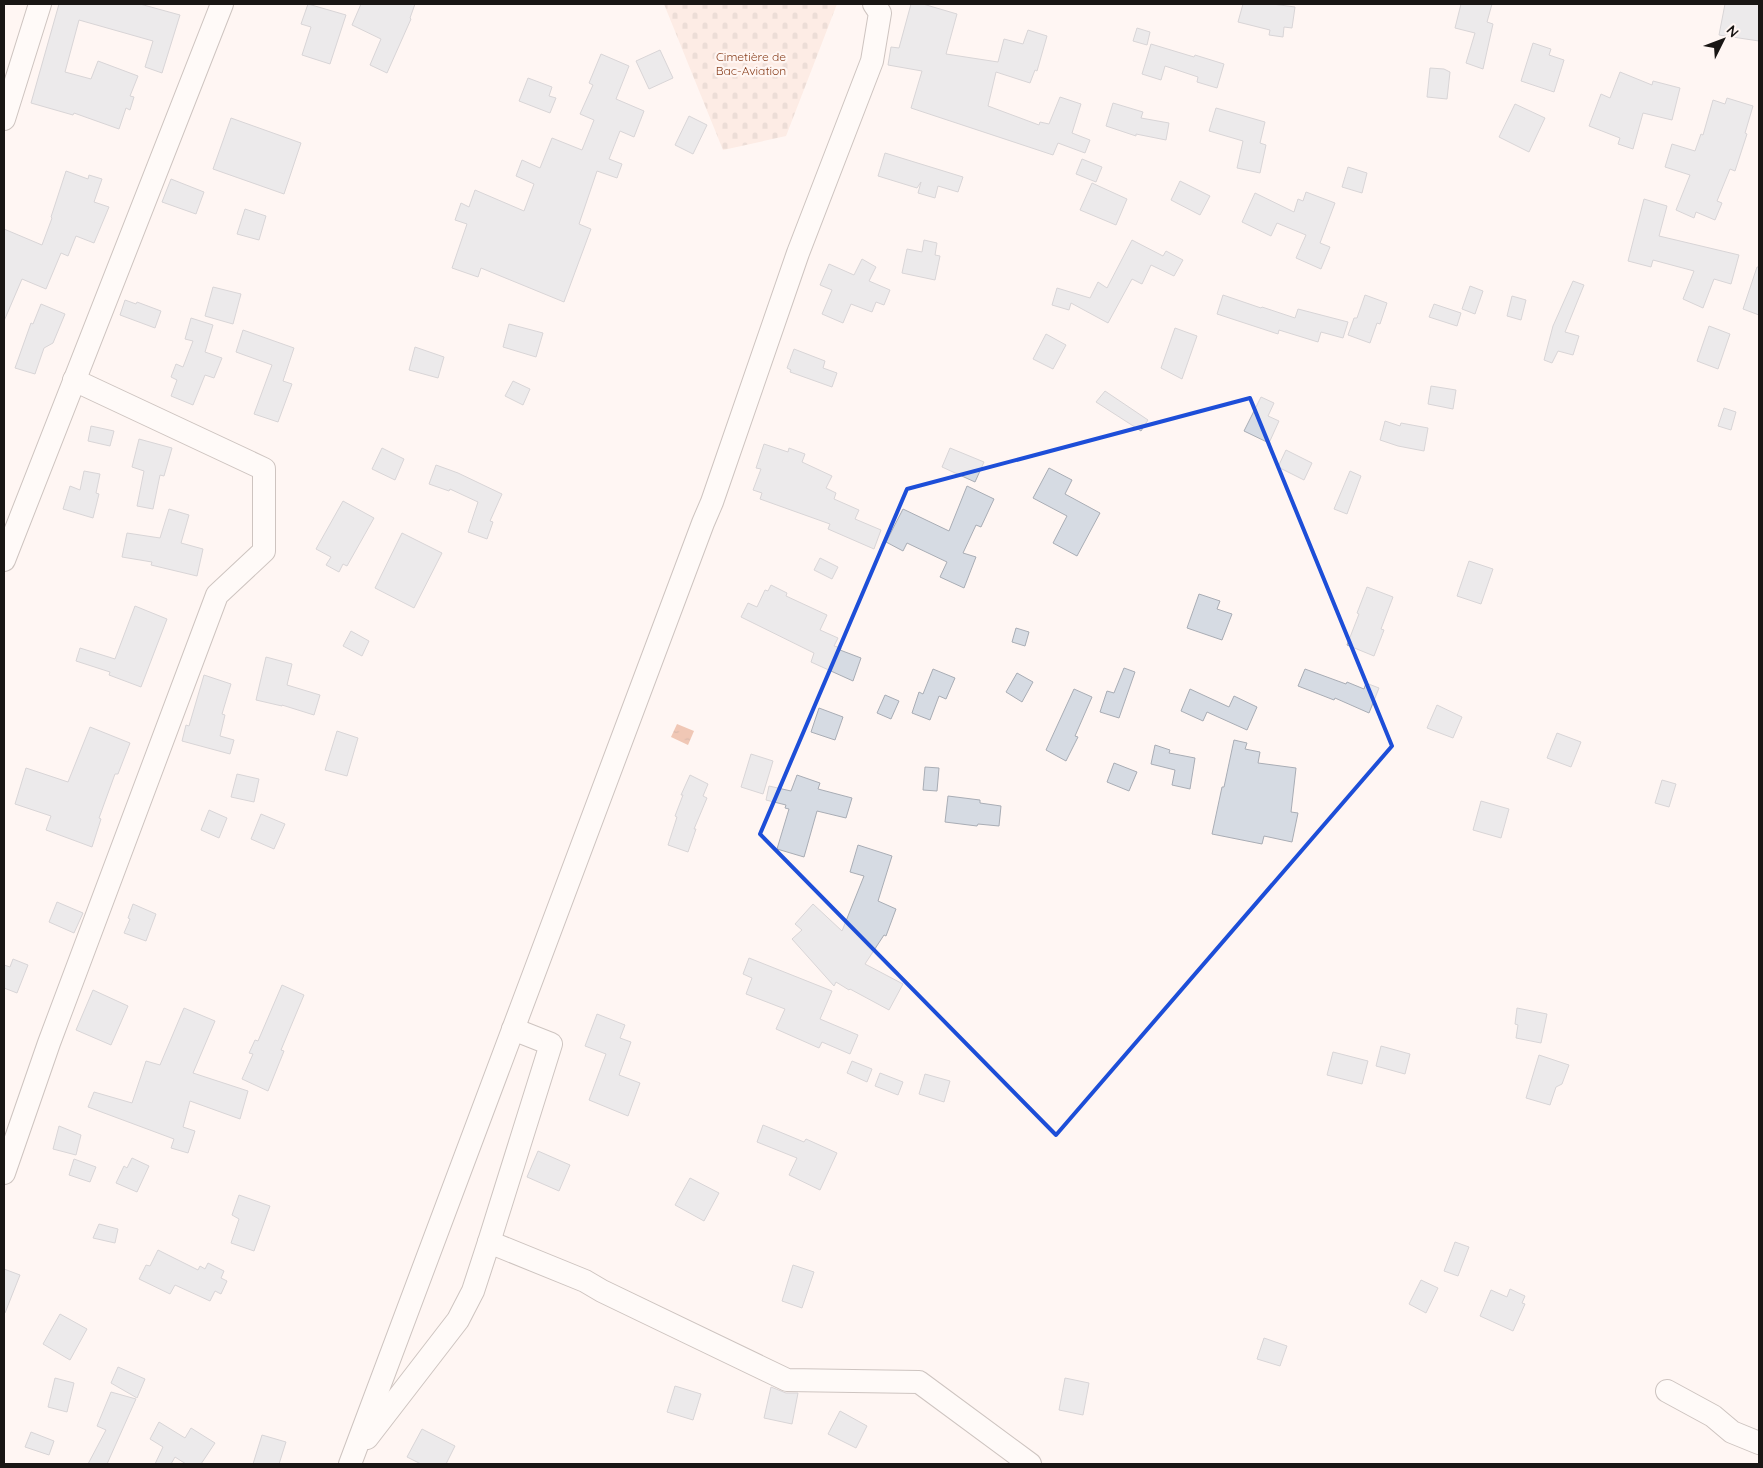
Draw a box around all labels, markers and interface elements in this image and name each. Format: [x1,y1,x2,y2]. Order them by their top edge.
north arrow [1698,15,1748,65]
text: N [1723,21,1743,41]
park label: Cimetière de Bac-Aviation [716,49,786,78]

